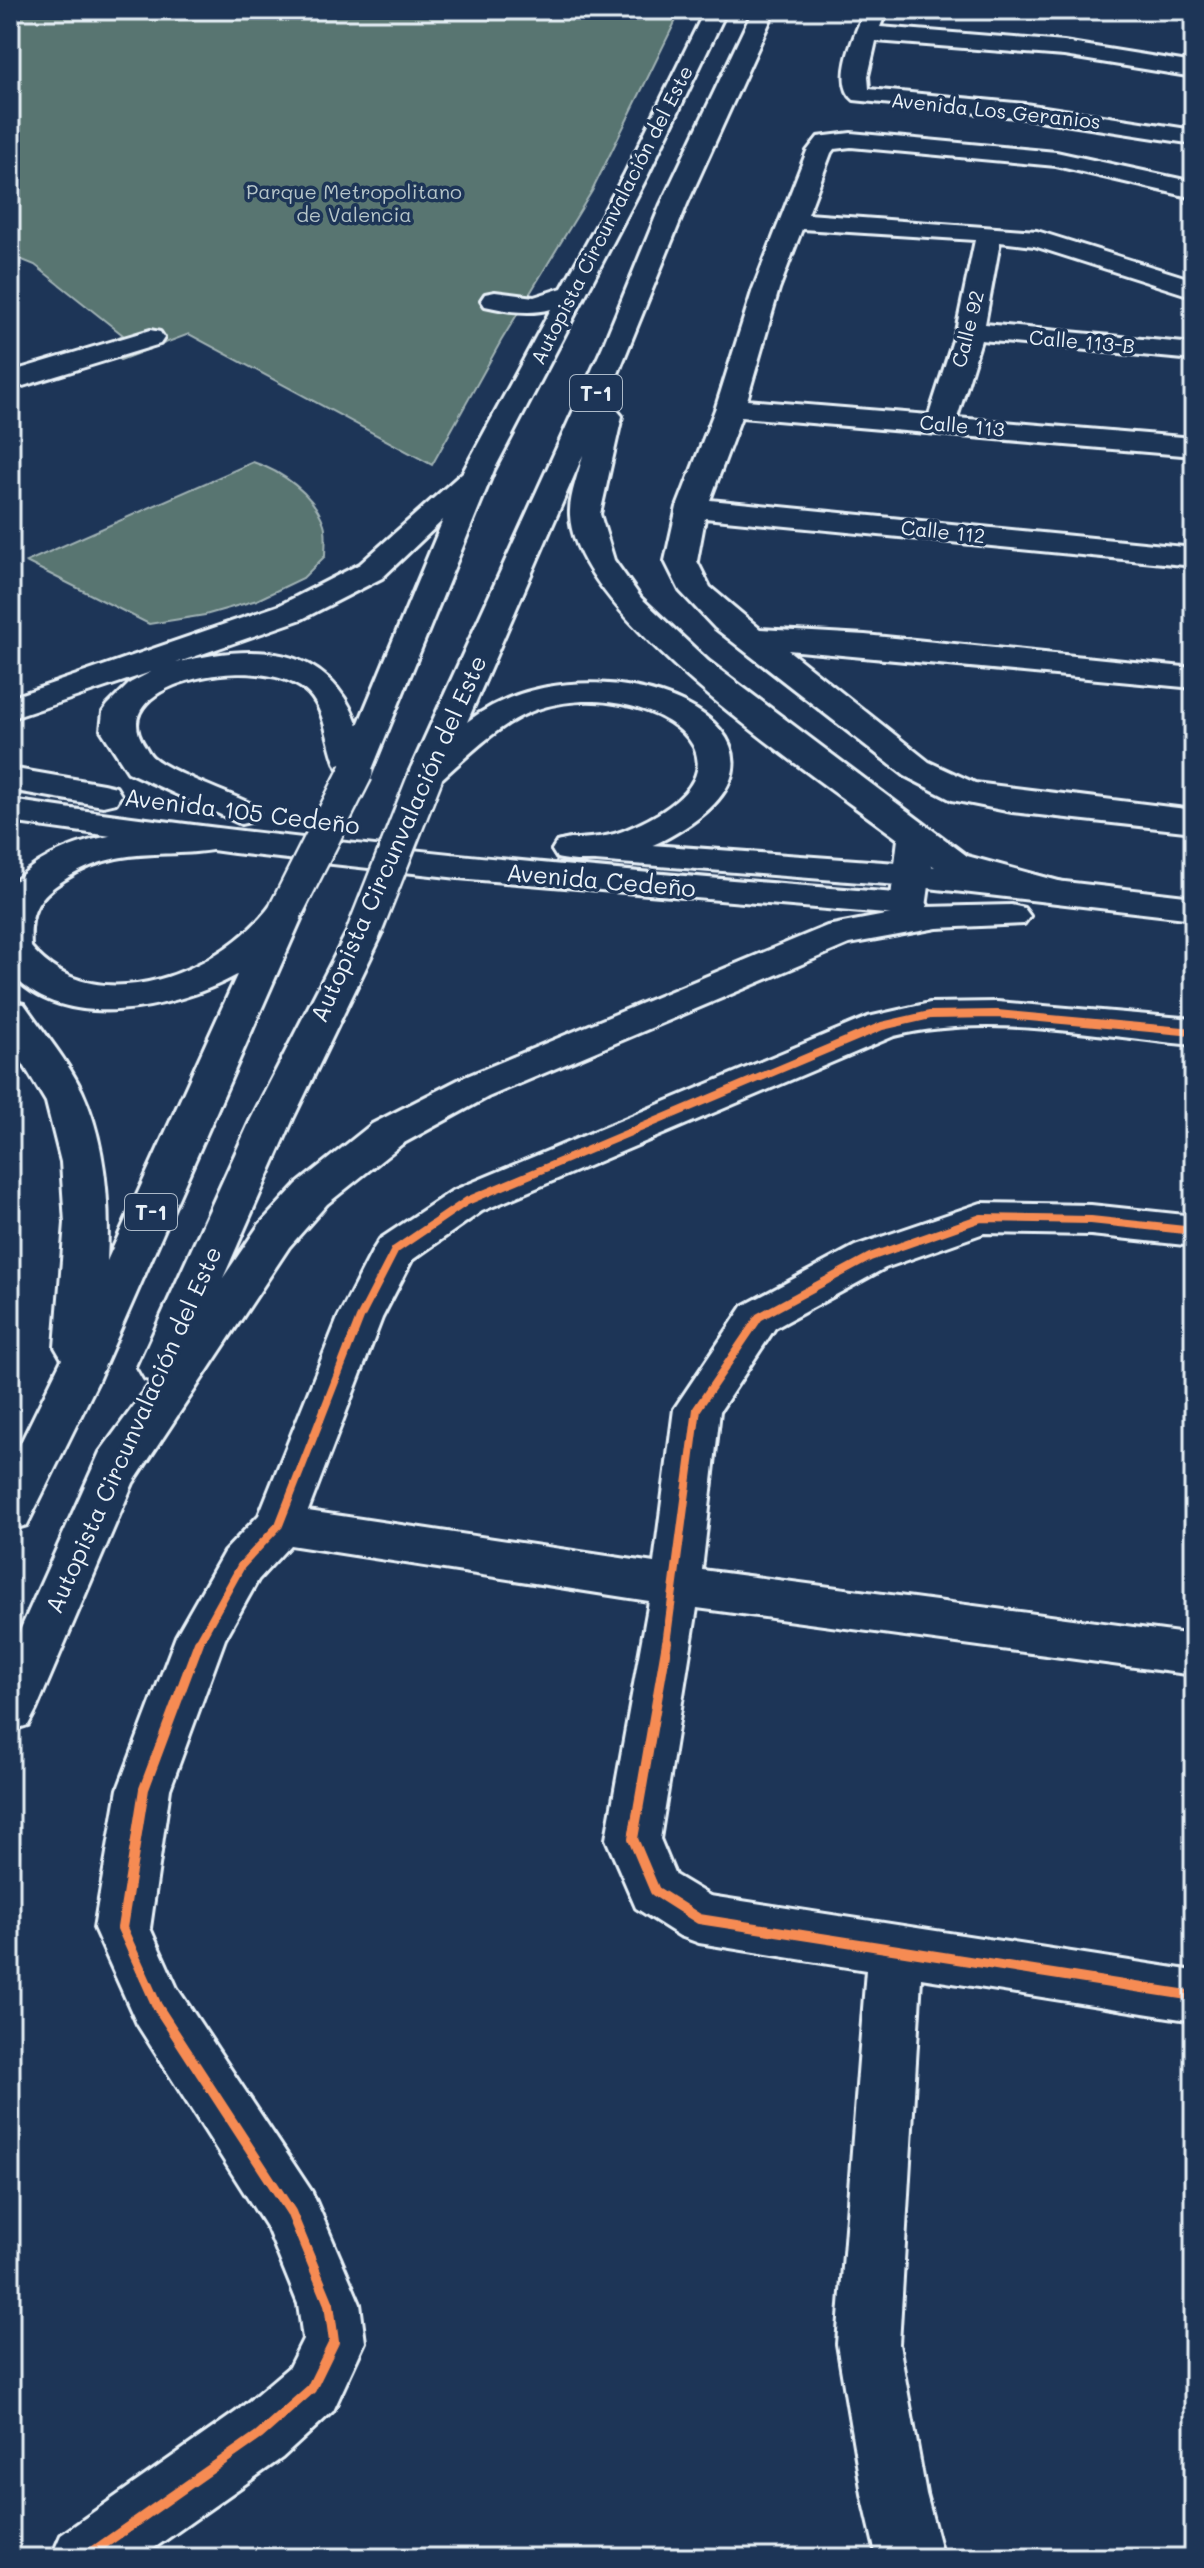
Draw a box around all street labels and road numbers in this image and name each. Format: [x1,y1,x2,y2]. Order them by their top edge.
street label: Autopista Circunvalación del Este [524,61,698,368]
street label: Avenida Los Geranios [890,86,1102,134]
street label: Calle 92 [945,288,989,370]
street label: Calle 113-B [1028,323,1136,359]
road number: T-1 [570,375,622,411]
street label: Calle 113 [919,408,1006,442]
street label: Calle 112 [900,514,987,548]
street label: Autopista Circunvalación del Este [302,650,493,1027]
street label: Avenida 105 Cedeño [123,781,362,840]
street label: Avenida Cedeño [505,856,697,903]
road number: T-1 [125,1194,177,1230]
street label: Autopista Circunvalación del Este [37,1241,228,1618]

